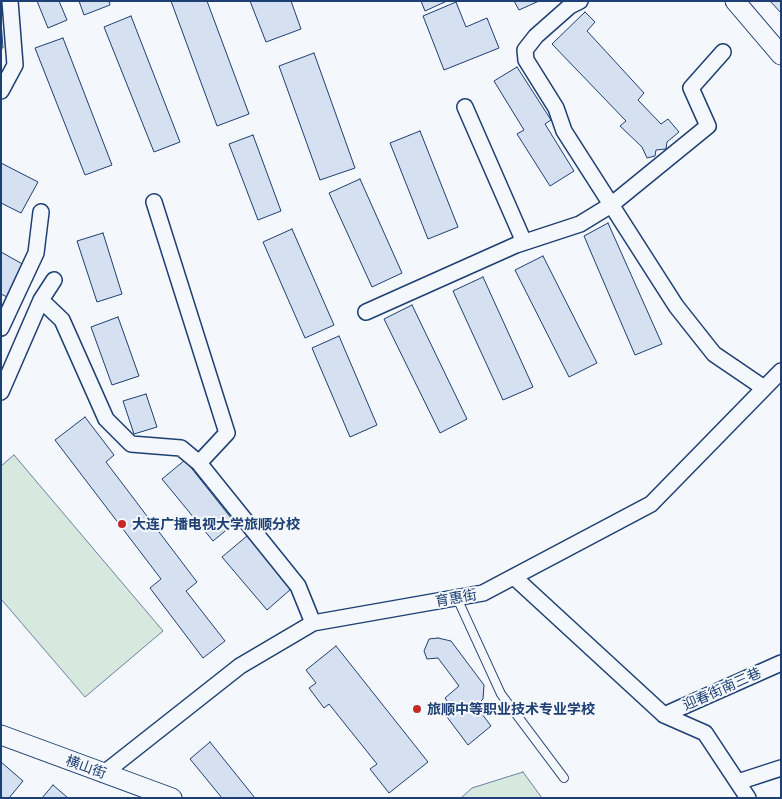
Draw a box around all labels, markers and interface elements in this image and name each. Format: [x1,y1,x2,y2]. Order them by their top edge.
place label: 大连广播电视大学旅顺分校 [132,516,300,532]
marker: 大连广播电视大学旅顺分校 [116,518,128,530]
street label: 育惠街 [434,586,478,610]
street label: 迎春街南三巷 [680,664,764,714]
place label: 旅顺中等职业技术专业学校 [427,701,595,717]
marker: 旅顺中等职业技术专业学校 [411,703,423,715]
street label: 横山街 [63,752,109,782]

